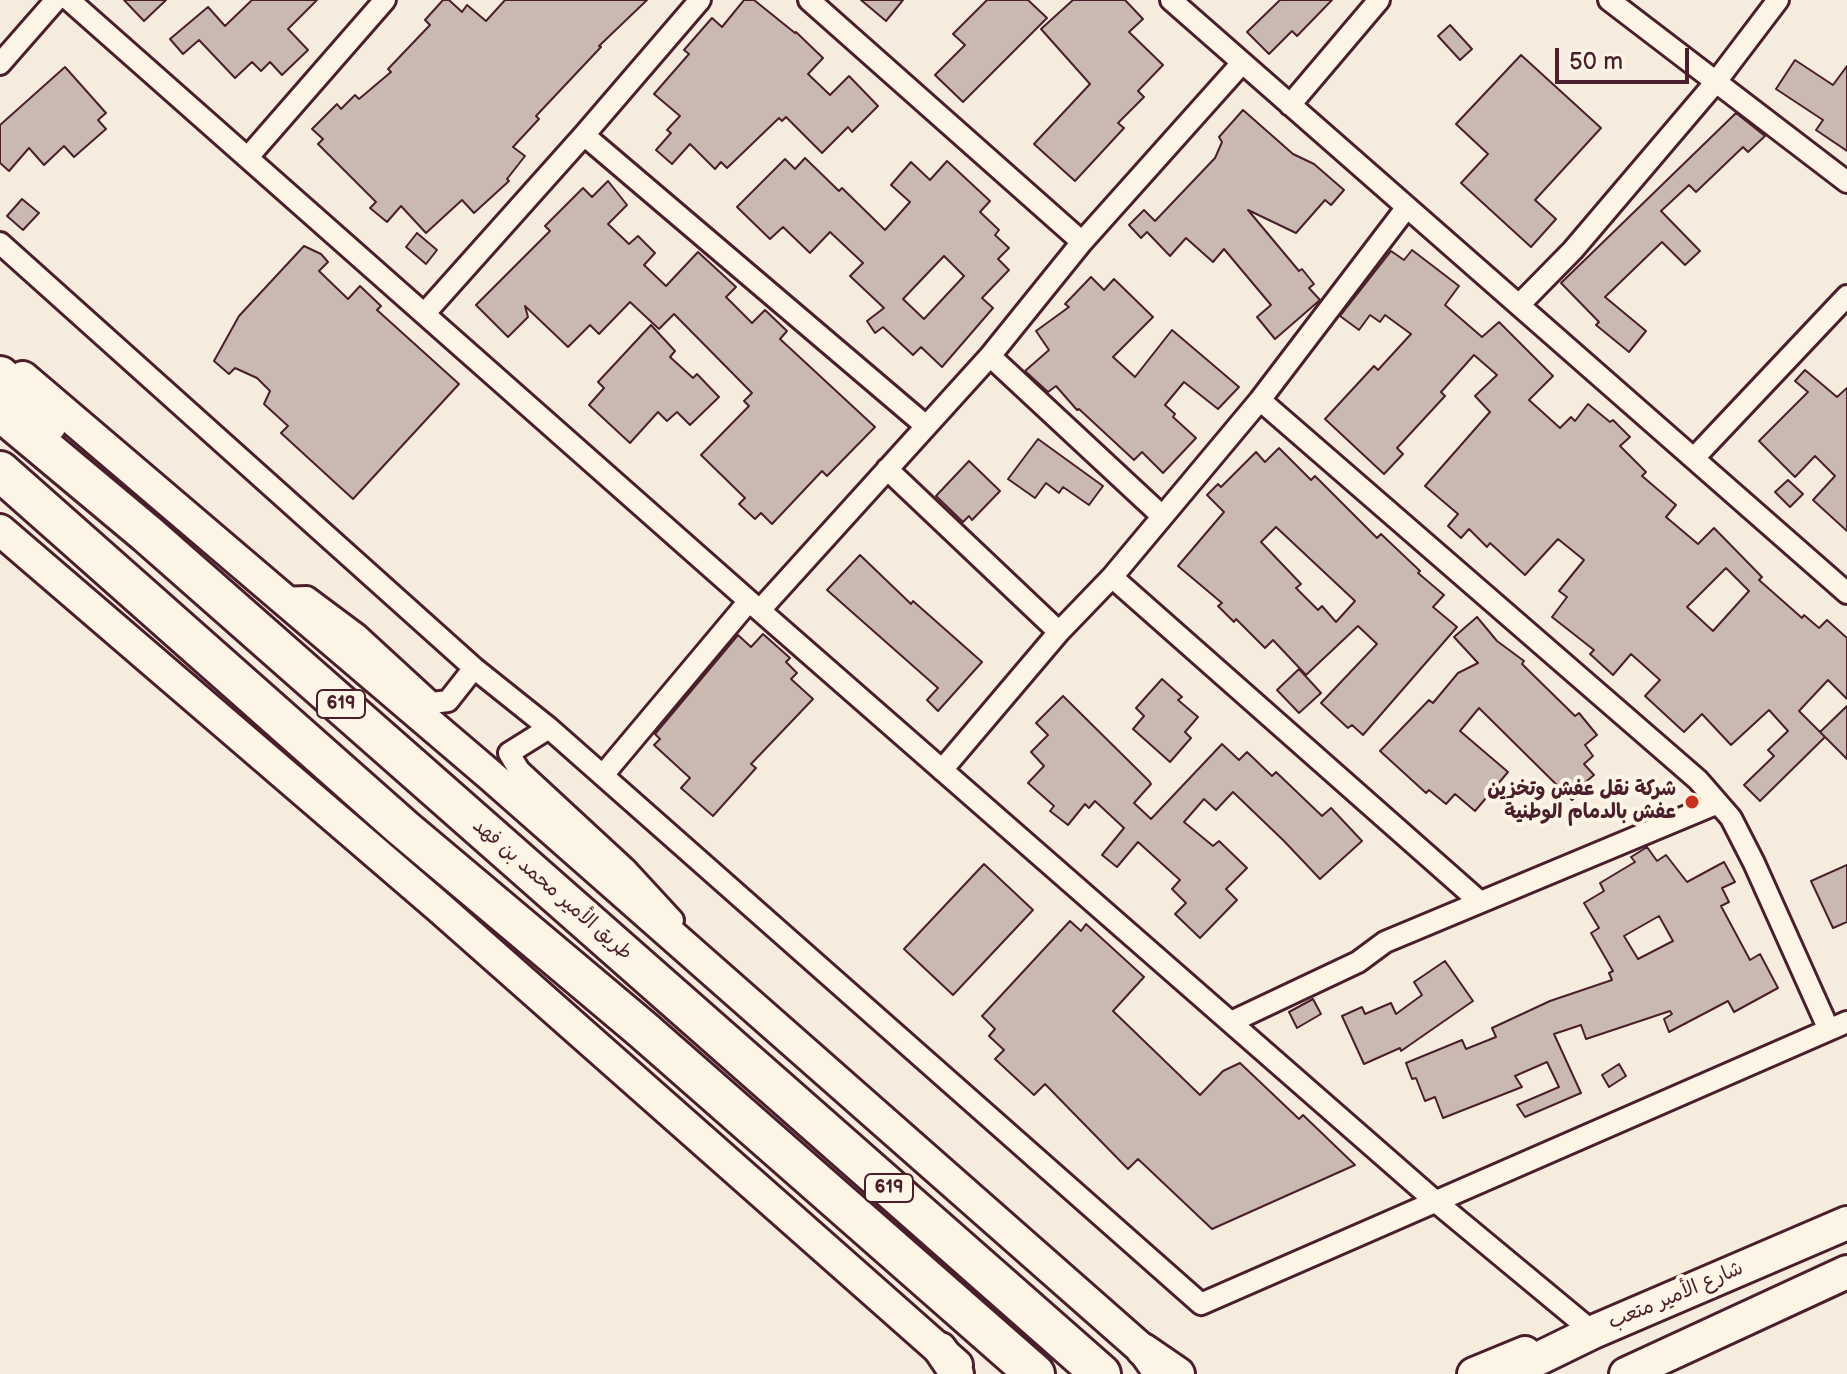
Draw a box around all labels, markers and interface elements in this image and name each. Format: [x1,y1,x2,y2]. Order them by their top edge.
scale bar [1559,32,1693,82]
text: 50 m [1569,47,1623,76]
road number: 619 [317,690,365,718]
place label: شركة نقل عفش وتخزين عفش بالدمام الوطنية [1487,778,1676,825]
marker: شركة نقل عفش وتخزين عفش بالدمام الوطنية [1683,793,1701,811]
street label: طريق الأمير محمد بن فهد [467,814,637,966]
road number: 619 [865,1174,913,1202]
street label: شارع الأمير متعب [1605,1257,1747,1335]

